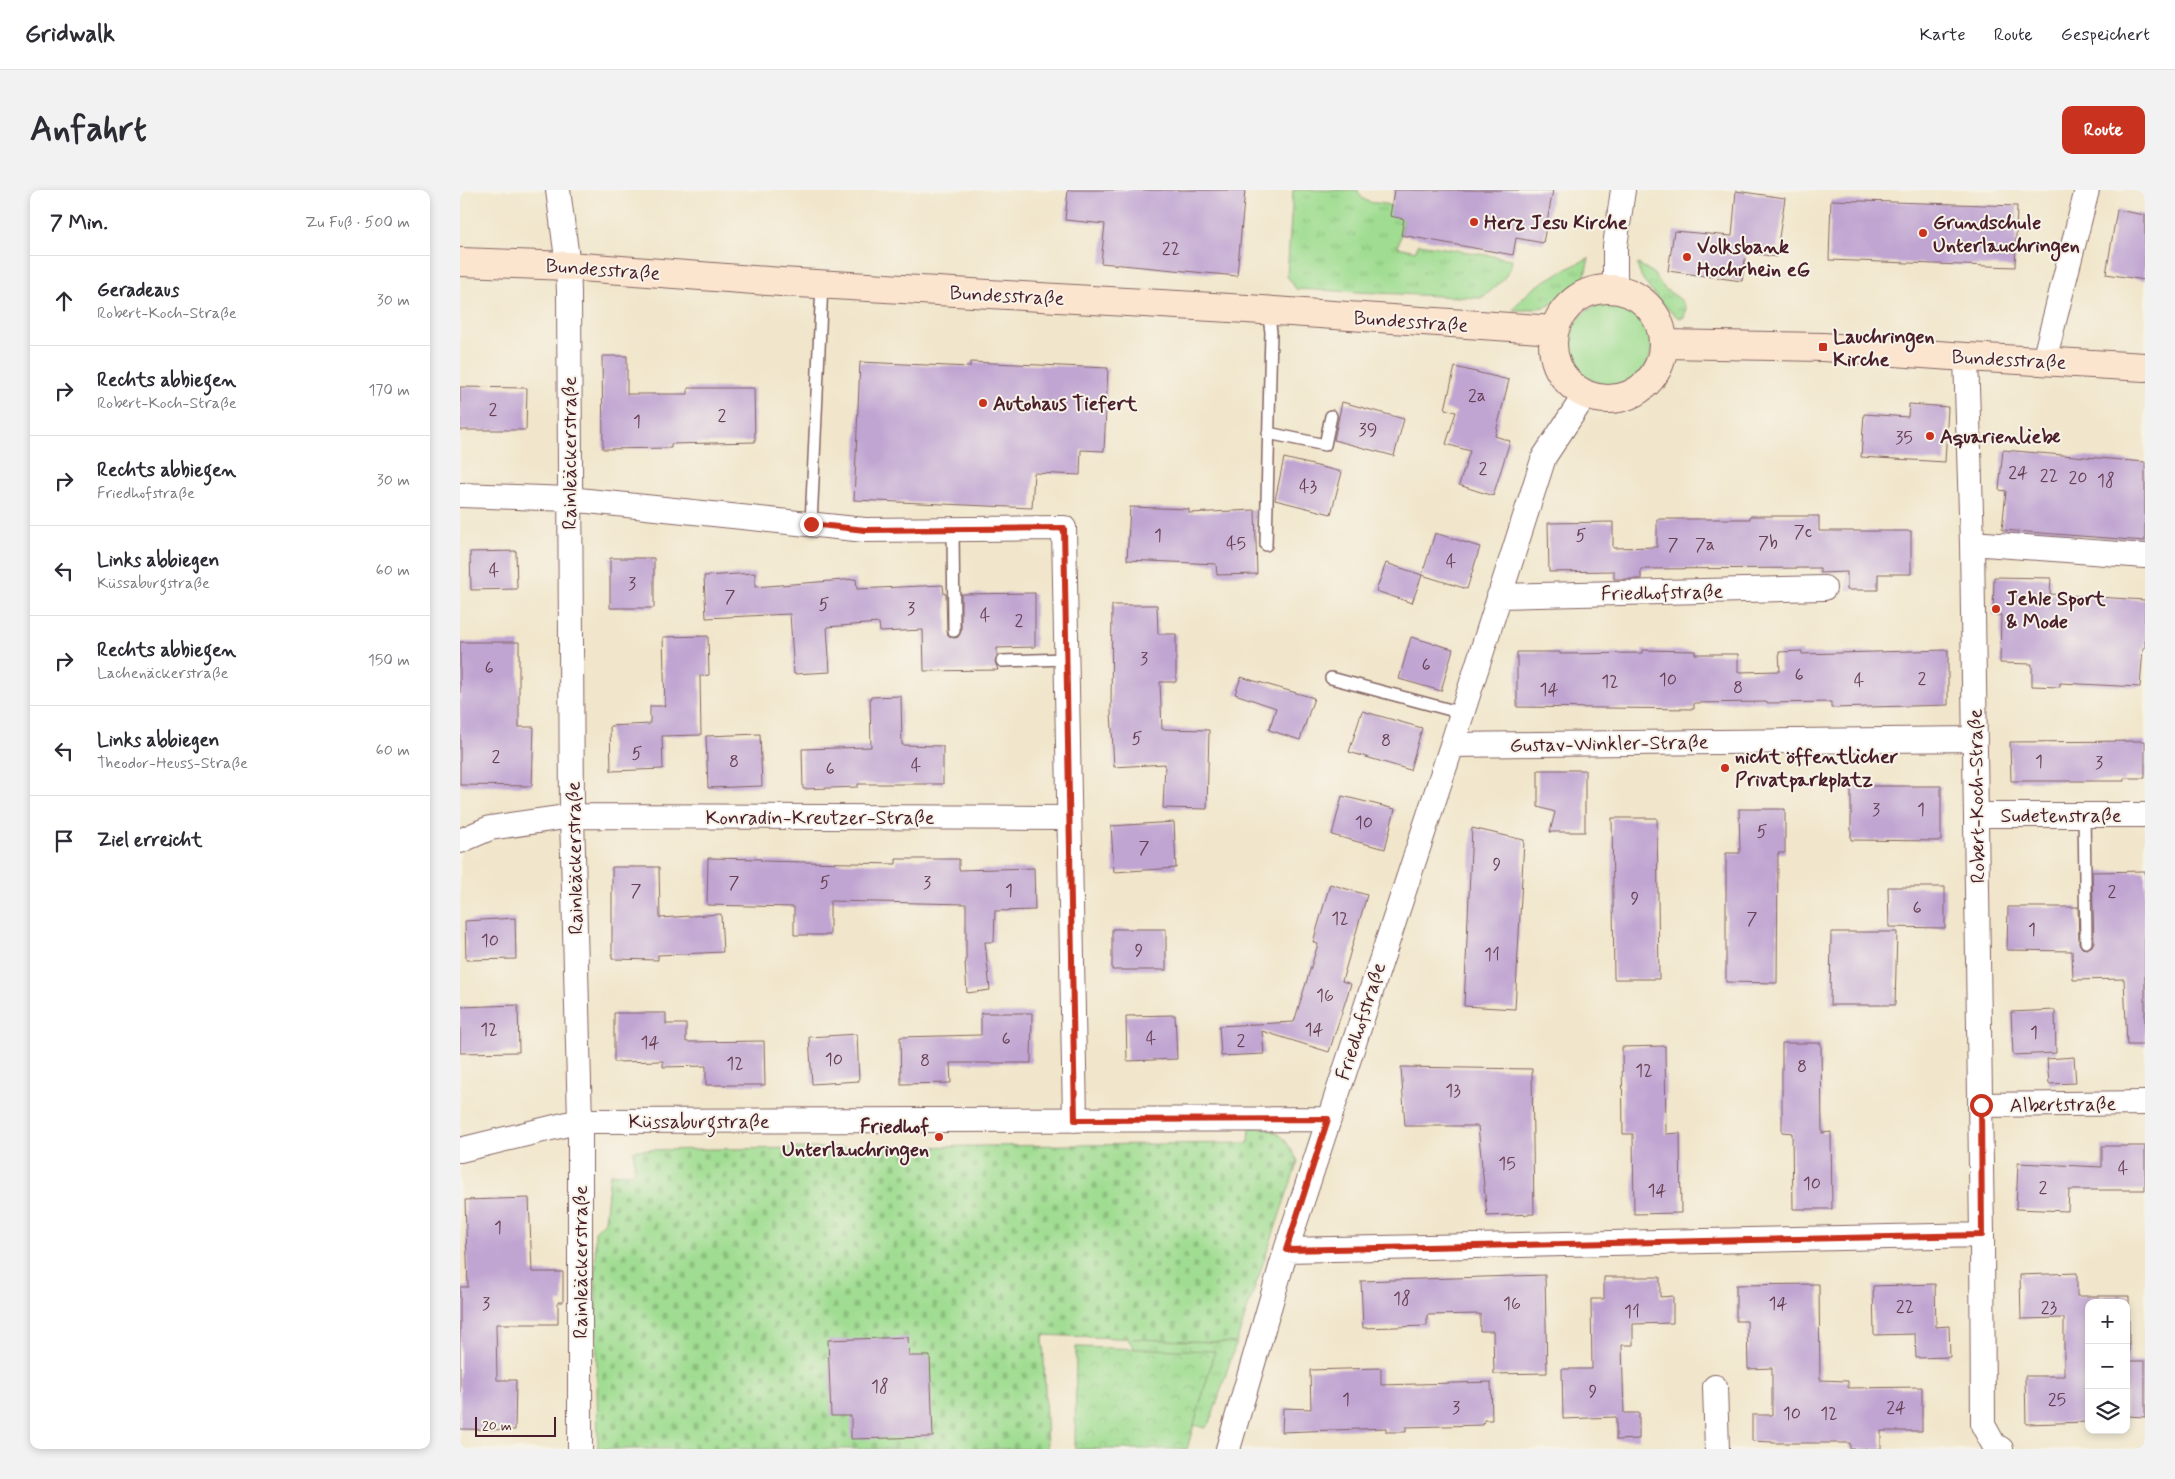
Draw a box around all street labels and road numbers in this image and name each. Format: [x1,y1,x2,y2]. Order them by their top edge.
street label: Bundesstraße [545,253,661,288]
street label: Bundesstraße [949,280,1065,313]
street label: Bundesstraße [1353,305,1469,340]
street label: Bundesstraße [1951,344,2067,377]
street label: Rainleäckerstraße [557,376,584,530]
street label: Friedhofstraße [1601,579,1724,608]
street label: Robert-Koch-Straße [1962,708,1993,884]
street label: Gustav-Winkler-Straße [1509,729,1709,760]
street label: Rainleäckerstraße [561,781,590,935]
street label: Sudetenstraße [2000,803,2122,830]
street label: Konradin-Kreutzer-Straße [705,805,935,832]
street label: Friedhofstraße [1330,959,1393,1084]
street label: Albertstraße [2009,1091,2117,1120]
street label: Küssaburgstraße [629,1109,770,1138]
street label: Rainleäckerstraße [568,1185,595,1339]

